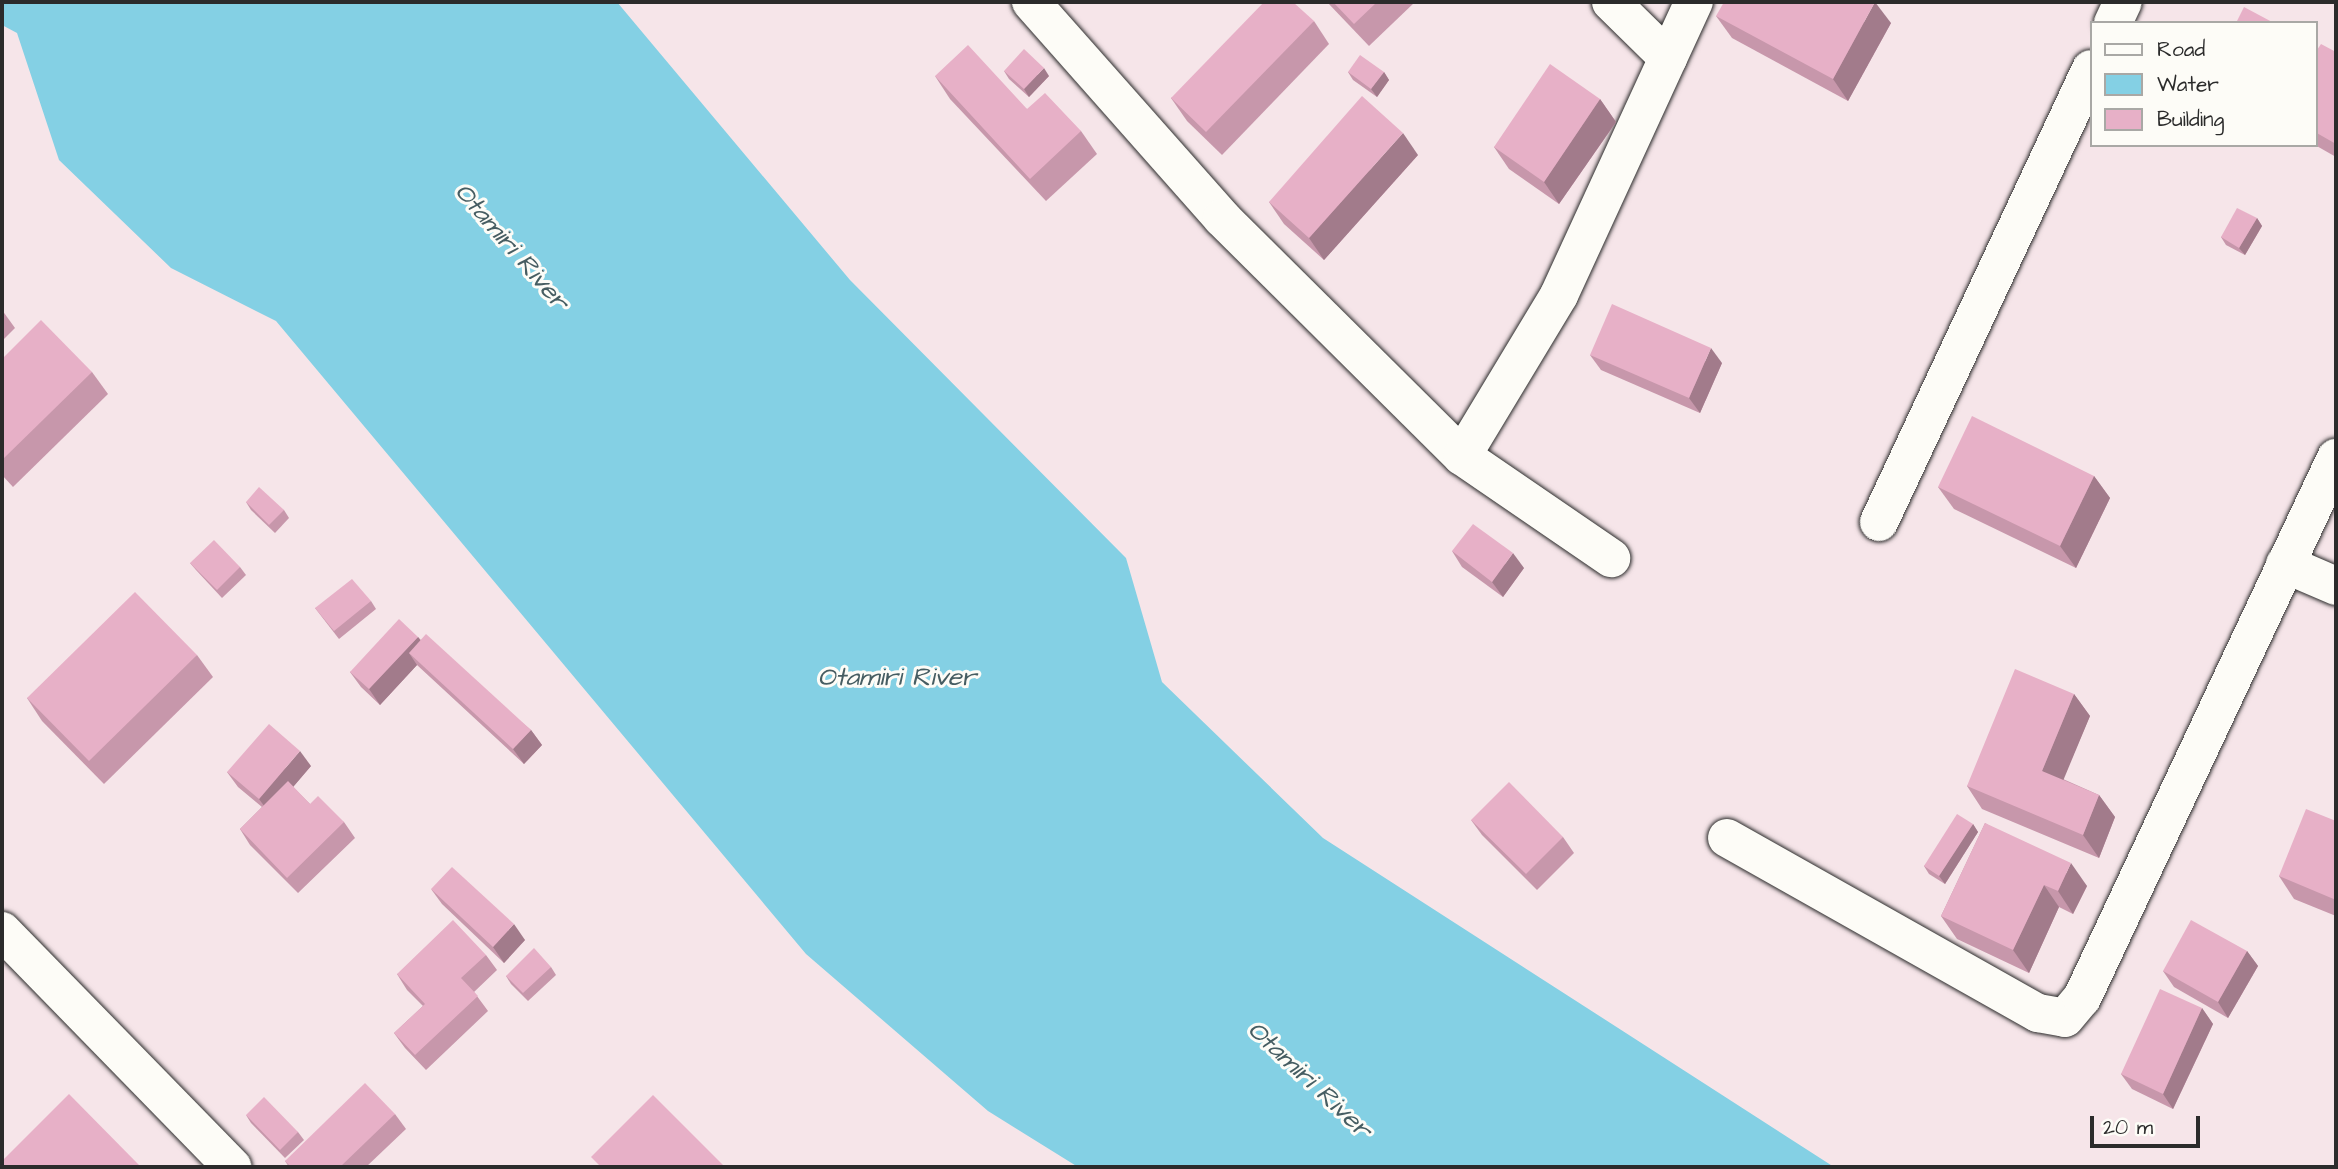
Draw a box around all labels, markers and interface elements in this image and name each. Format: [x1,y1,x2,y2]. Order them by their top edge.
legend [2090,21,2317,147]
text: Road [2157,35,2205,64]
text: Water [2157,70,2219,99]
text: Building [2157,105,2224,134]
water label: Otamiri River [447,177,575,317]
water label: Otamiri River [818,662,976,694]
water label: Otamiri River [1240,1015,1378,1145]
scale bar [2093,1102,2203,1146]
text: 20 m [2103,1113,2153,1142]

